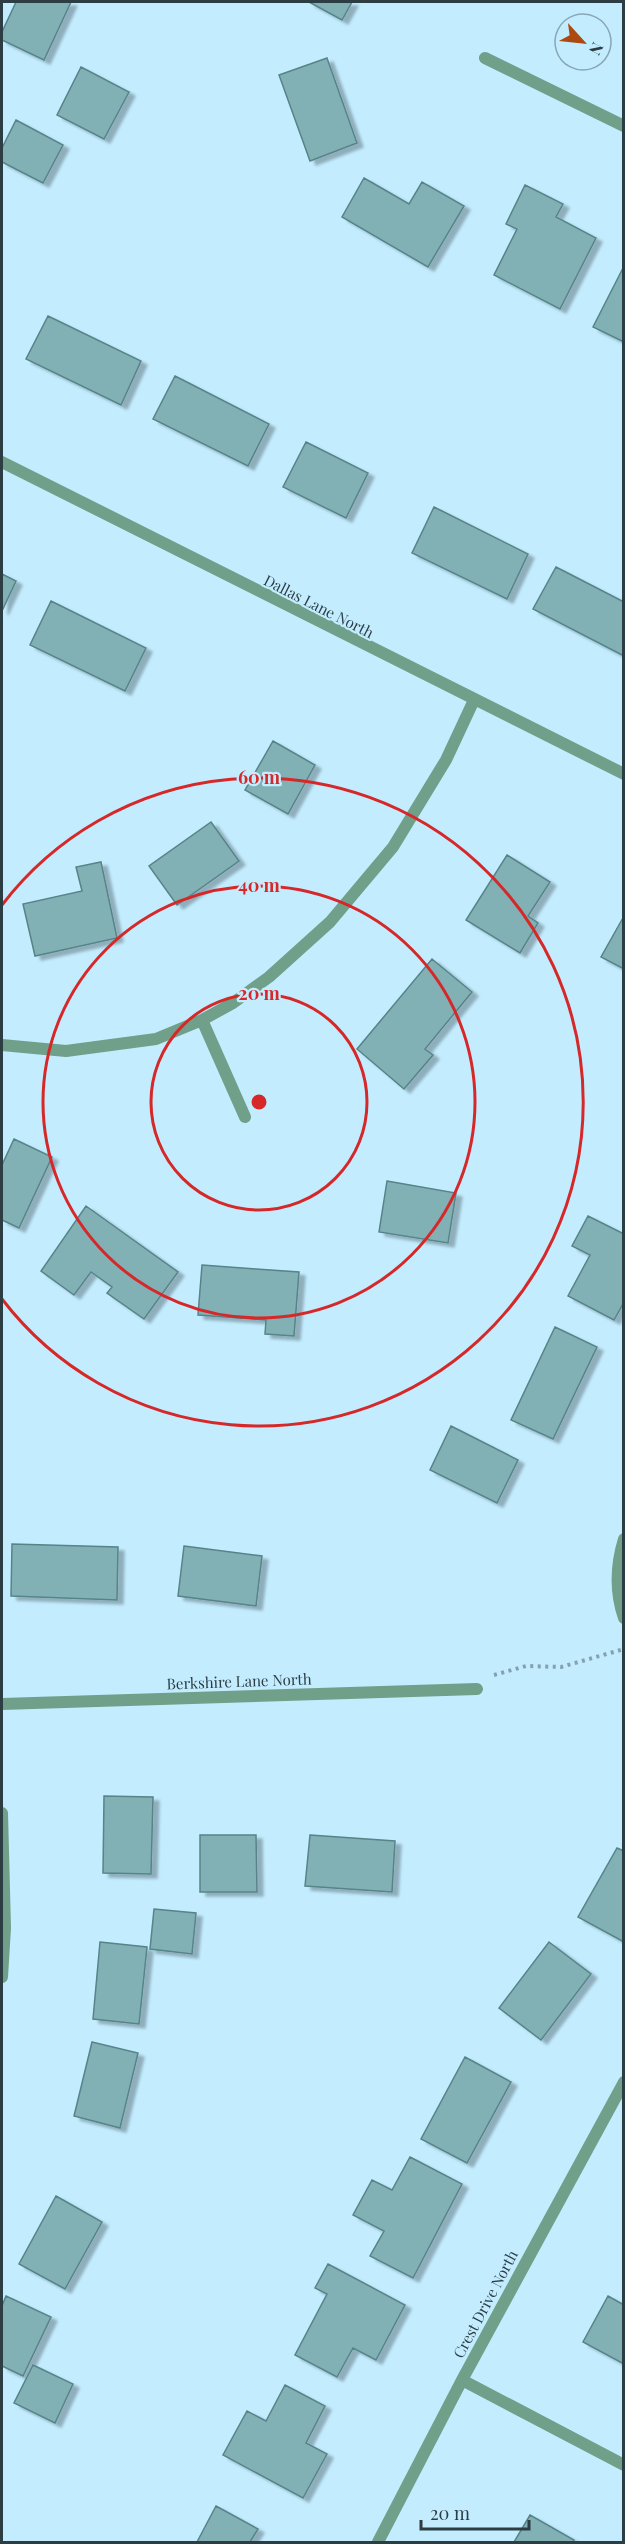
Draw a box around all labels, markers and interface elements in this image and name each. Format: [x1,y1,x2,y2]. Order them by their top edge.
north arrow [553,12,613,72]
text: N [585,39,609,59]
street label: Dallas Lane North [261,570,377,642]
text: 60 m [238,765,281,789]
text: 40 m [238,873,281,897]
text: 20 m [238,981,280,1005]
centre of rings [249,1092,269,1112]
street label: Berkshire Lane North [166,1668,312,1694]
street label: Crest Drive North [448,2246,522,2361]
scale bar [421,2493,529,2531]
text: 20 m [430,2501,470,2525]

